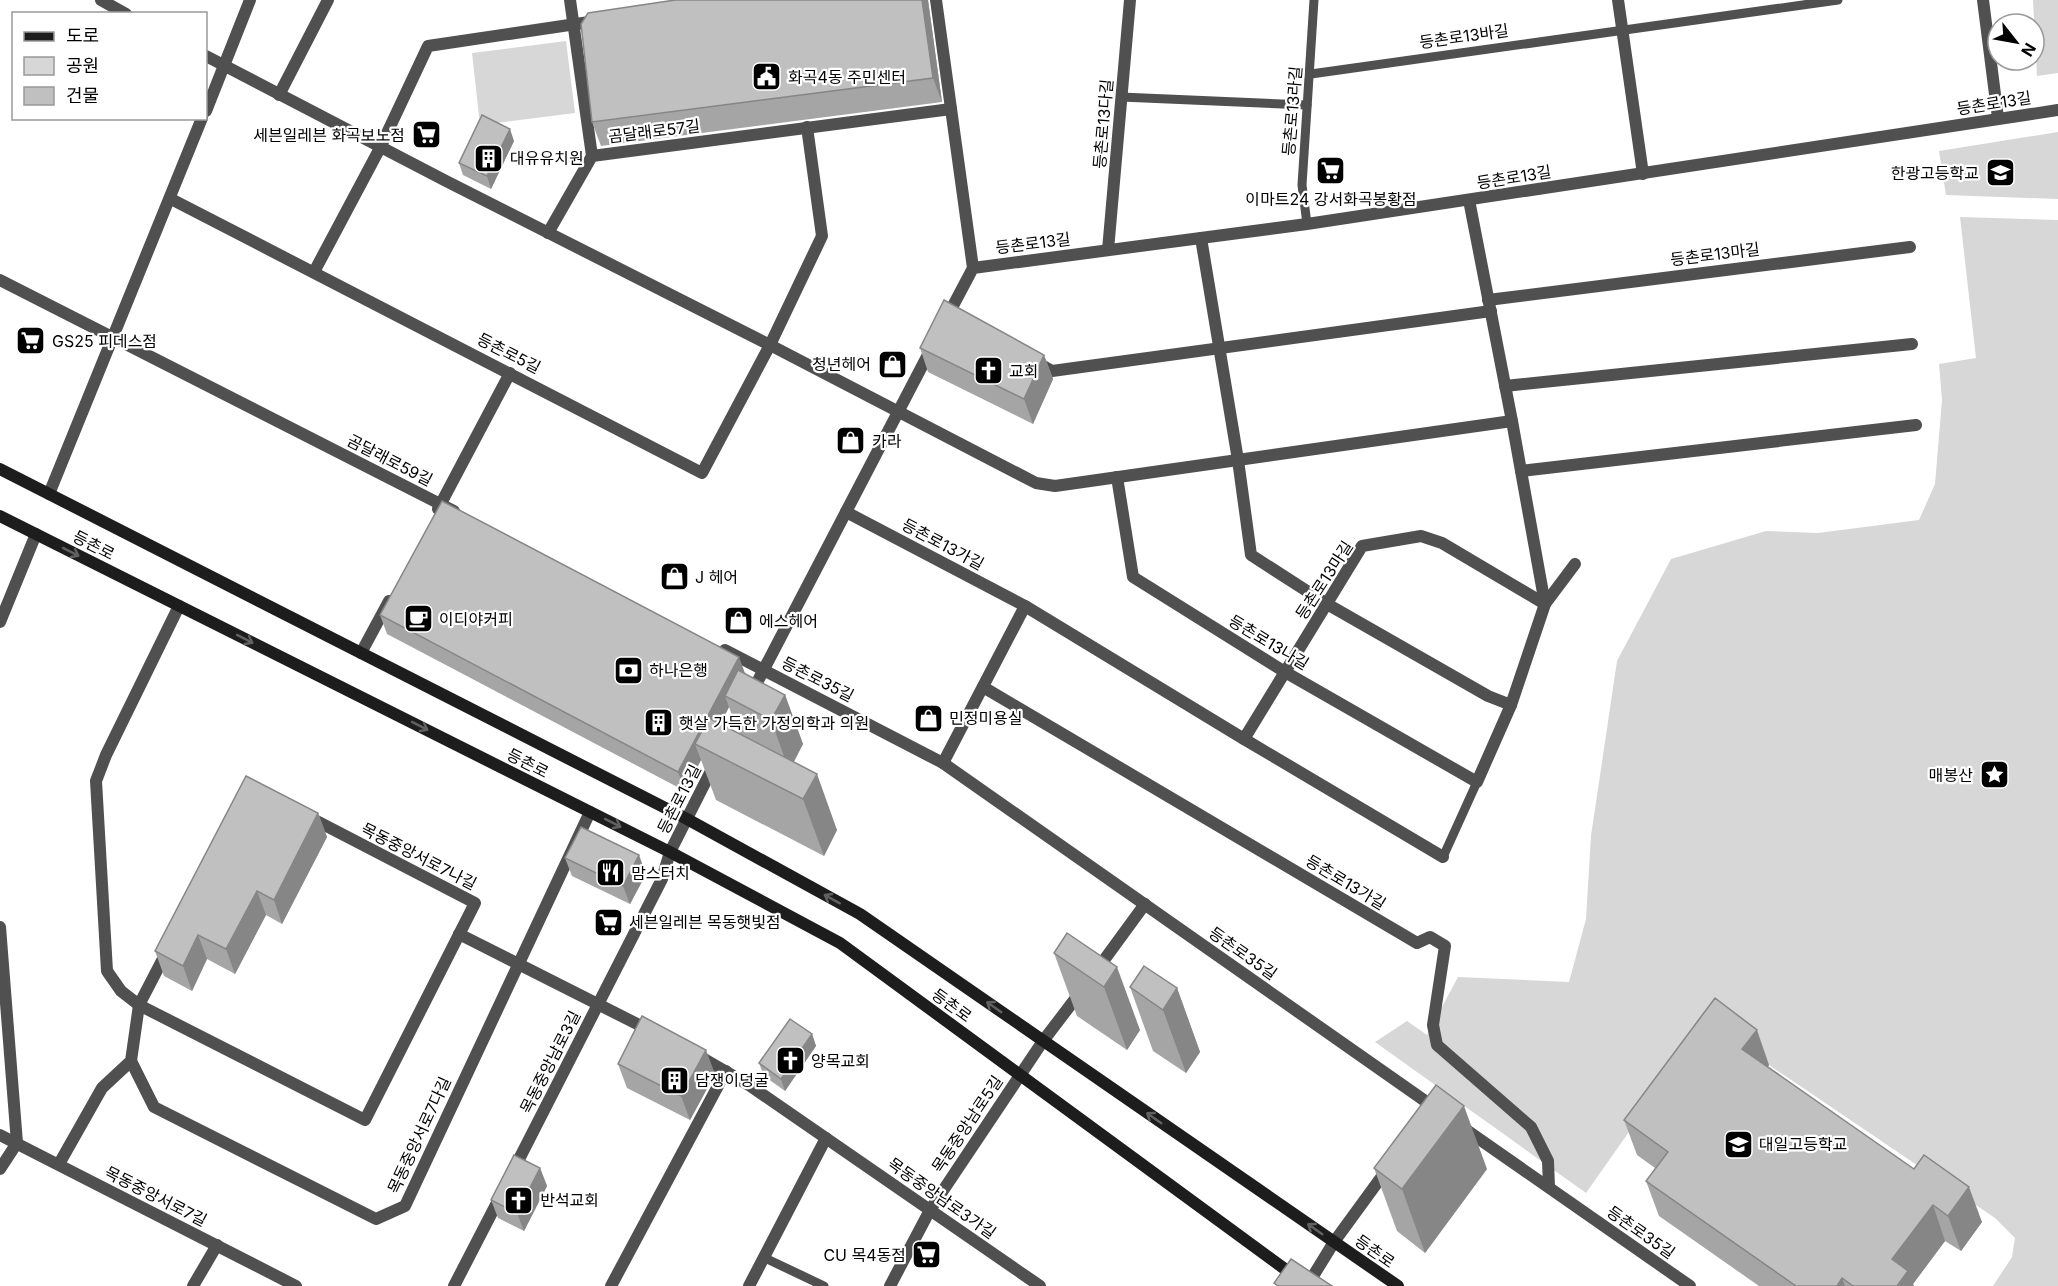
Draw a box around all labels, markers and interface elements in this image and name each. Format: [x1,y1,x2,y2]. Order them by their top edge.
legend [12,12,207,120]
north arrow [1986,12,2046,72]
street label: 등촌로13바길 [1418,20,1510,52]
text: 도로 [66,25,99,46]
text: N [2017,39,2041,60]
text: 공원 [66,55,99,76]
public building icon: 화곡4동 주민센터 [751,61,783,93]
street label: 등촌로13라길 [1278,65,1306,157]
place label: 화곡4동 주민센터 [788,67,906,87]
street label: 등촌로13다길 [1089,78,1117,170]
text: 건물 [66,85,99,106]
street label: 등촌로13길 [1955,87,2033,119]
street label: 곰달래로57길 [607,115,701,147]
supermarket icon: 세븐일레븐 화곡보노점 [410,119,442,151]
place label: 세븐일레븐 화곡보노점 [253,125,405,145]
building icon: 대유유치원 [473,142,505,174]
place label: 대유유치원 [510,148,584,168]
supermarket icon: 이마트24 강서화곡봉황점 [1315,155,1347,187]
school or university icon: 한광고등학교 [1984,157,2016,189]
street label: 등촌로13길 [1475,161,1553,193]
place label: 한광고등학교 [1891,163,1979,183]
place label: 이마트24 강서화곡봉황점 [1245,189,1417,209]
street label: 등촌로13길 [994,228,1072,258]
street label: 등촌로13마길 [1669,239,1761,269]
supermarket icon: GS25 피데스점 [15,325,47,357]
street label: 등촌로5길 [474,329,544,377]
place label: GS25 피데스점 [52,331,157,351]
shop icon: 청년헤어 [876,348,908,380]
place label: 청년헤어 [812,354,871,374]
church icon: 교회 [972,355,1004,387]
place label: 교회 [1009,361,1038,381]
shop icon: 카라 [835,425,867,457]
street label: 곰달래로59길 [344,430,436,490]
place label: 카라 [872,431,902,451]
street label: 등촌로13가길 [899,514,987,574]
street label: 등촌로 [70,526,118,564]
street label: 등촌로13마길 [1291,537,1357,623]
one-way arrow [62,546,80,558]
shop icon: J 헤어 [658,561,690,593]
place label: J 헤어 [695,567,738,587]
cafe icon: 이디야커피 [402,603,434,635]
shop icon: 에스헤어 [722,605,754,637]
place label: 이디야커피 [439,609,513,629]
street label: 등촌로13나길 [1225,610,1313,674]
place label: 에스헤어 [759,611,818,631]
one-way arrow [236,634,254,645]
street label: 등촌로35길 [778,652,858,706]
bank icon: 하나은행 [612,654,644,686]
place label: 하나은행 [649,660,708,680]
shop icon: 민정미용실 [912,702,944,734]
building icon: 햇살 가득한 가정의학과 의원 [642,707,674,739]
place label: 민정미용실 [949,708,1023,728]
place label: 햇살 가득한 가정의학과 의원 [679,713,869,733]
one-way arrow [410,721,428,733]
street label: 등촌로 [504,744,552,782]
place icon: 매봉산 [1978,759,2010,791]
street label: 등촌로13길 [653,761,705,837]
place label: 매봉산 [1929,765,1973,785]
street label: 목동중앙서로7나길 [358,818,480,894]
one-way arrow [603,818,621,830]
street label: 등촌로13가길 [1302,850,1390,914]
restaurant icon: 맘스터치 [594,857,626,889]
place label: 맘스터치 [631,863,690,883]
one-way arrow [824,893,841,905]
supermarket icon: 세븐일레븐 목동햇빛점 [592,906,624,938]
place label: 세븐일레븐 목동햇빛점 [629,912,781,932]
street label: 등촌로35길 [1205,922,1281,984]
street label: 등촌로 [928,984,976,1026]
one-way arrow [986,1001,1003,1013]
street label: 목동중앙남로3길 [515,1007,585,1117]
church icon: 양목교회 [774,1045,806,1077]
place label: 양목교회 [811,1051,870,1071]
building icon: 담쟁이덩굴 [658,1064,690,1096]
place label: 담쟁이덩굴 [695,1070,769,1090]
street label: 목동중앙남로5길 [927,1072,1007,1176]
street label: 목동중앙서로7다길 [383,1073,455,1197]
one-way arrow [1147,1112,1163,1124]
school or university icon: 대일고등학교 [1722,1128,1754,1160]
place label: 대일고등학교 [1759,1134,1847,1154]
street label: 목동중앙남로3가길 [884,1153,1000,1243]
street label: 목동중앙서로7길 [102,1162,210,1230]
church icon: 반석교회 [503,1184,535,1216]
place label: 반석교회 [540,1190,599,1210]
street label: 등촌로35길 [1603,1201,1679,1263]
one-way arrow [1307,1223,1323,1235]
street label: 등촌로 [1351,1230,1399,1272]
supermarket icon: CU 목4동점 [911,1239,943,1271]
place label: CU 목4동점 [823,1245,906,1265]

